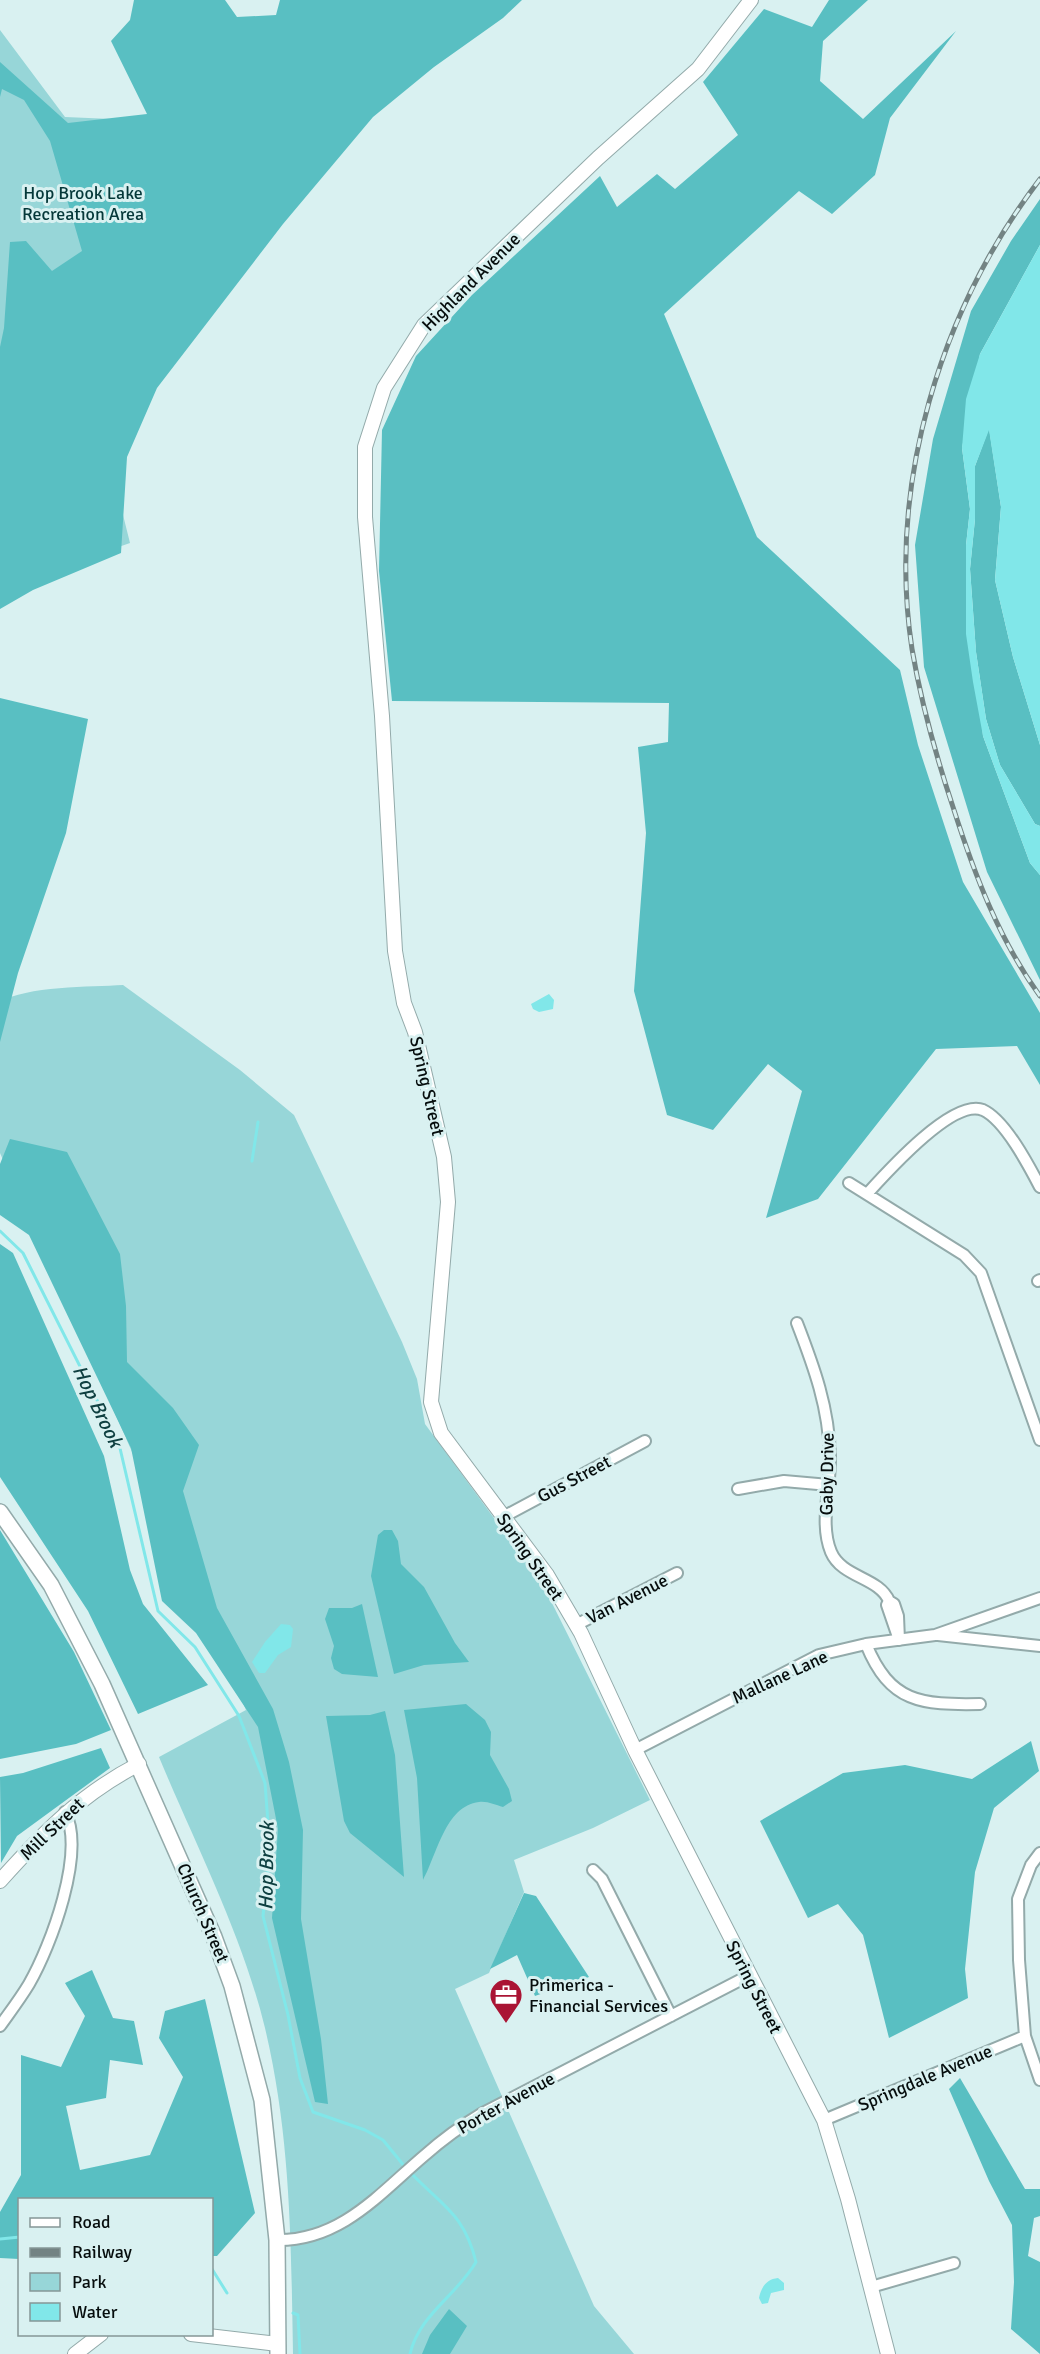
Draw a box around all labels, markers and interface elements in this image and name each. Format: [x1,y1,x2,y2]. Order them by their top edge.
park label: Hop Brook Lake Recreation Area [22,182,144,225]
street label: Highland Avenue [417,228,525,336]
street label: Spring Street [405,1034,449,1138]
water label: Hop Brook [67,1361,129,1453]
street label: Gaby Drive [815,1432,839,1516]
street label: Gus Street [533,1450,615,1508]
street label: Spring Street [492,1509,568,1605]
street label: Van Avenue [582,1569,672,1629]
street label: Mallane Lane [729,1645,831,1709]
street label: Mill Street [15,1793,89,1865]
water label: Hop Brook [253,1820,280,1910]
street label: Church Street [172,1860,234,1966]
street label: Spring Street [721,1937,787,2037]
place label: Primerica - Financial Services [529,1974,668,2017]
office icon: Primerica - Financial Services [488,1977,524,2024]
street label: Springdale Avenue [855,2040,995,2116]
street label: Porter Avenue [453,2067,559,2139]
legend [18,2198,213,2336]
text: Road [72,2211,111,2233]
text: Railway [72,2241,133,2263]
text: Park [72,2271,107,2293]
text: Water [72,2301,118,2323]

